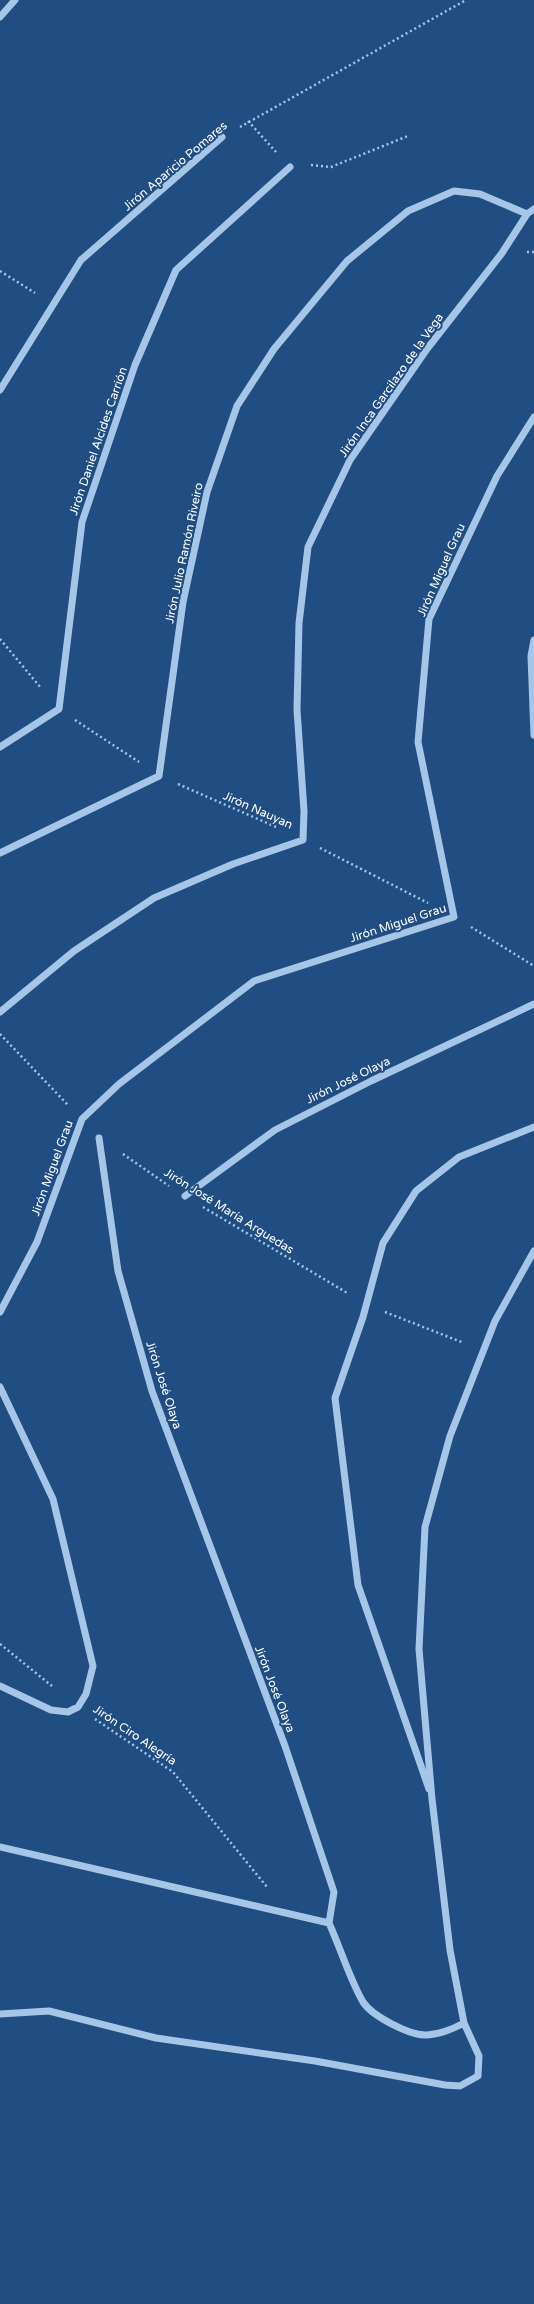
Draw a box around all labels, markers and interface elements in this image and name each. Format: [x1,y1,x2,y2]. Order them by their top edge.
street label: Jirón Aparicio Pomares [120,118,230,214]
street label: Jirón Inca Garcilazo de la Vega [336,310,446,460]
street label: Jirón Daniel Alcides Carrión [66,365,130,517]
street label: Jirón Julio Ramón Riveiro [162,481,206,625]
street label: Jirón Miguel Grau [414,521,468,619]
street label: Jirón Nauyan [221,788,295,832]
street label: Jirón Miguel Grau [348,901,448,945]
street label: Jirón José Olaya [304,1054,392,1106]
street label: Jirón Miguel Grau [28,1118,76,1218]
street label: Jirón José María Arguedas [162,1165,297,1257]
street label: Jirón José Olaya [143,1339,185,1431]
street label: Jirón José Olaya [252,1644,298,1734]
street label: Jirón Ciro Alegría [91,1702,179,1768]

